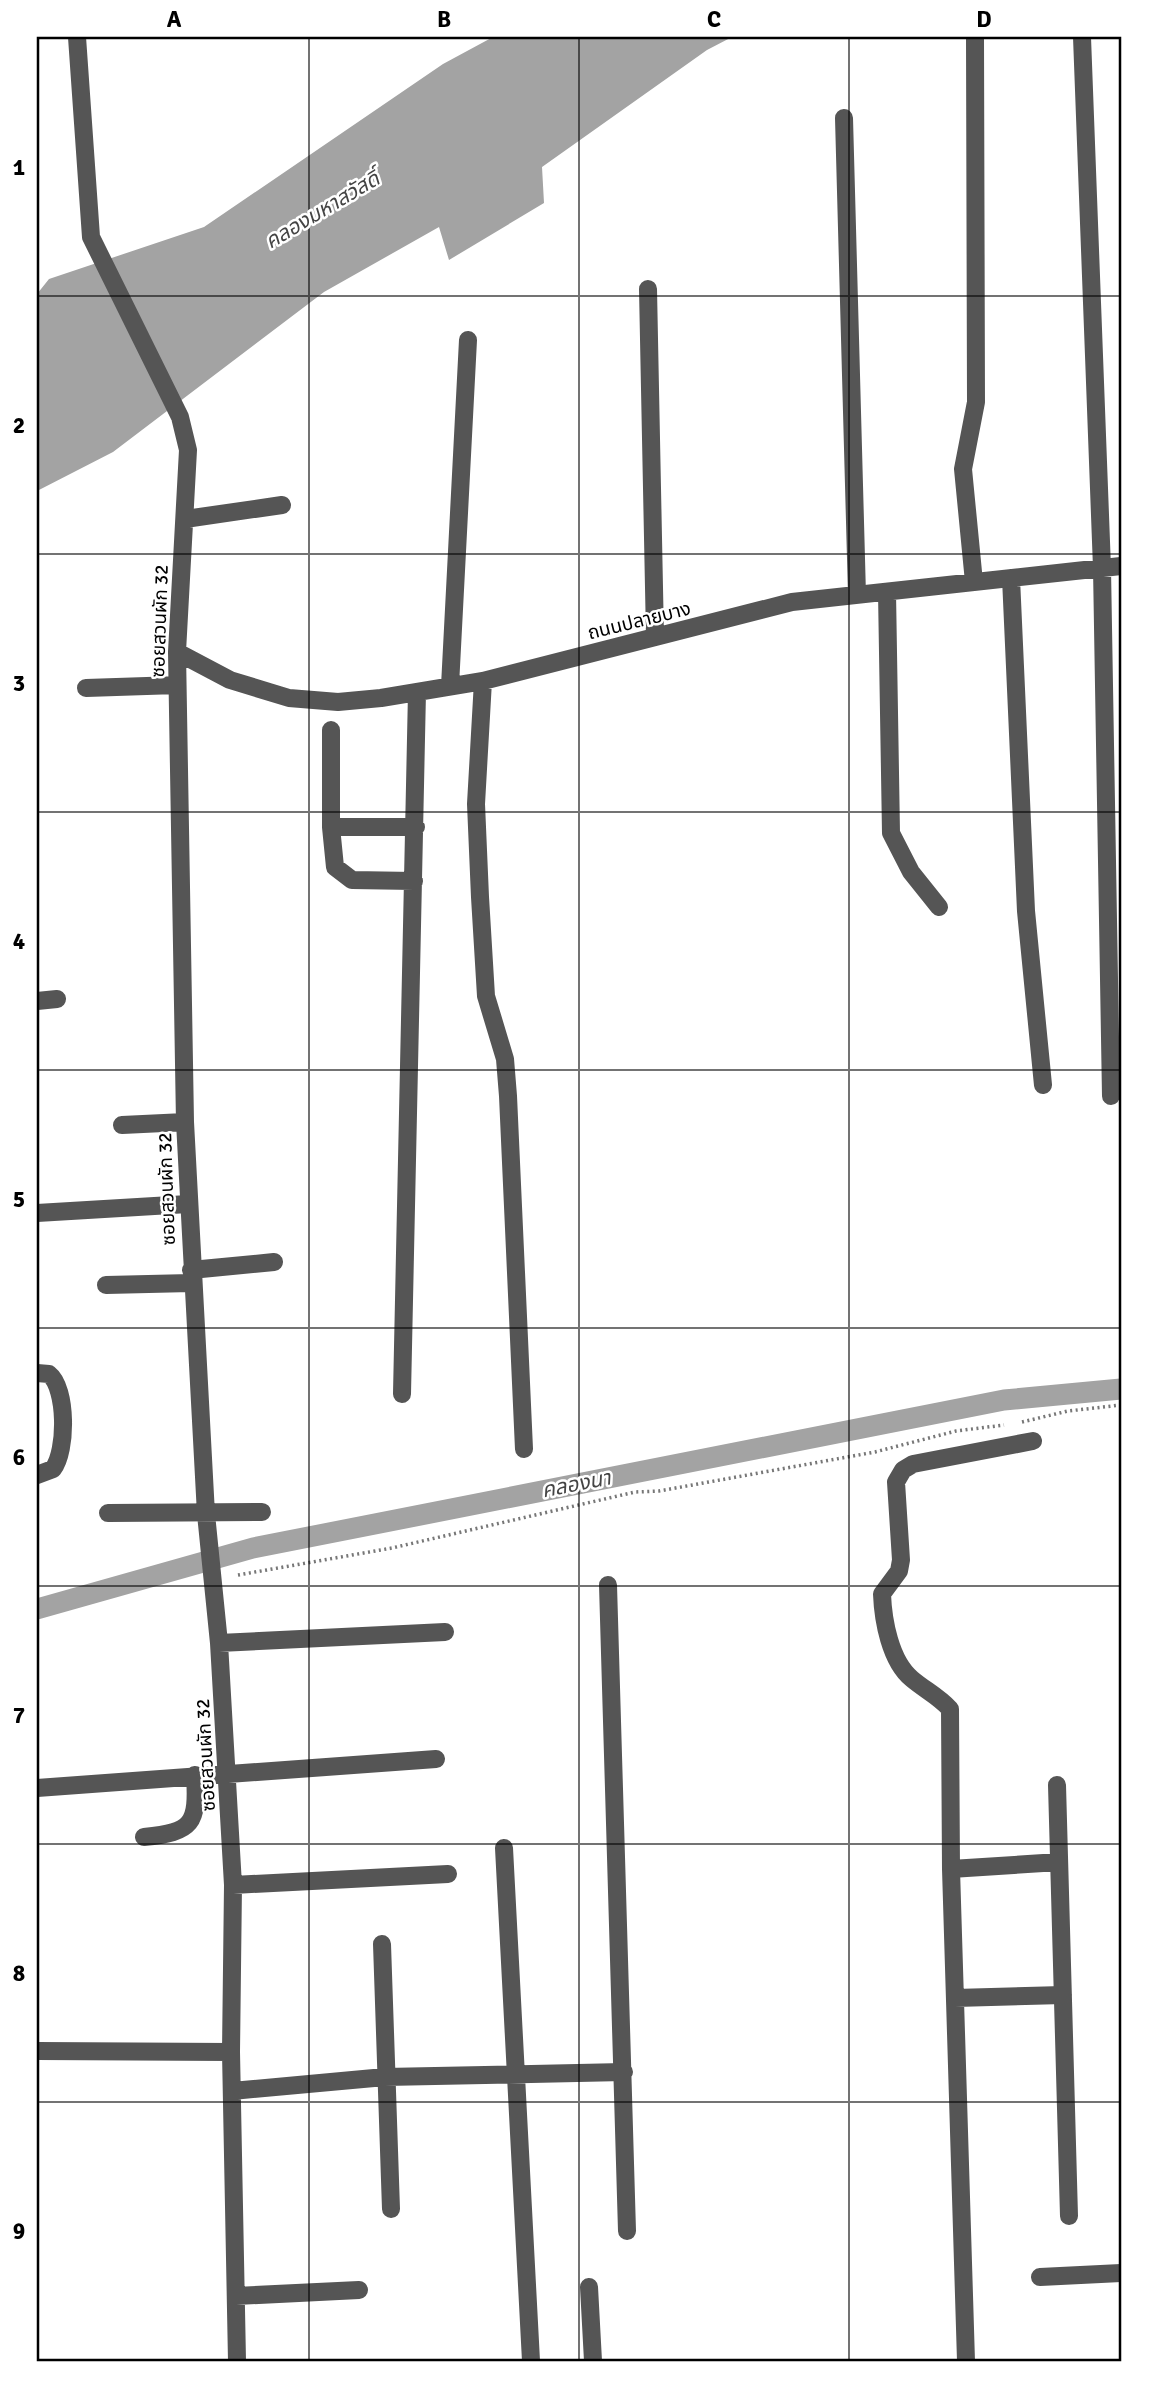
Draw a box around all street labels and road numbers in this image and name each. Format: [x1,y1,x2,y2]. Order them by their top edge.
street label: ซอยสวนผัก 32 [146,564,174,678]
street label: ถนนปลายบาง [585,597,693,645]
street label: ซอยสวนผัก 32 [153,1132,181,1246]
street label: ซอยสวนผัก 32 [191,1698,221,1812]

